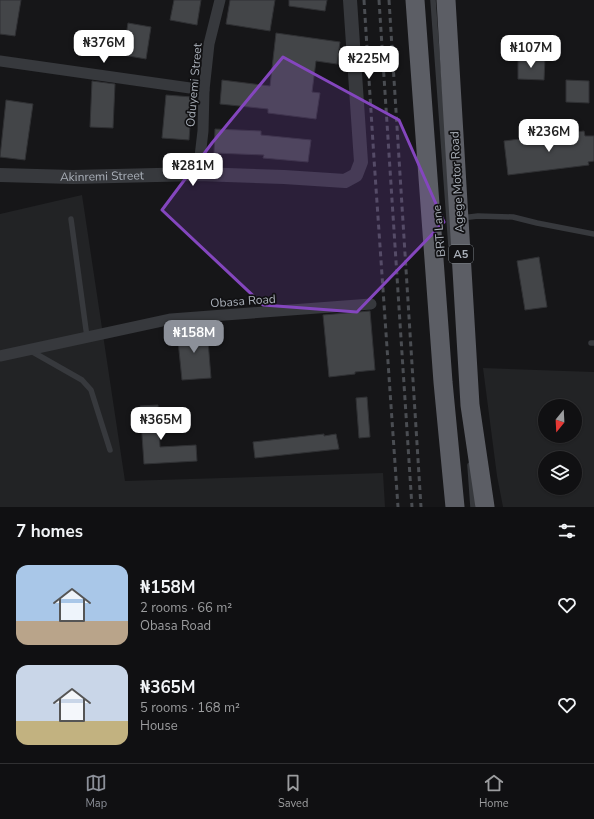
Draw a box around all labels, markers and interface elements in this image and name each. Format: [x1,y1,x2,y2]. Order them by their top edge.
pin: ₦376M [76,30,132,64]
text: ₦376M [83,34,125,52]
pin: ₦107M [503,35,559,69]
text: ₦107M [510,39,552,57]
street label: Oduyemi Street [182,42,206,128]
pin: ₦225M [341,46,397,80]
text: ₦225M [348,50,390,68]
pin: ₦236M [521,119,577,153]
text: ₦236M [528,123,570,141]
street label: Agege Motor Road [446,131,468,233]
pin: ₦281M [165,153,221,187]
text: ₦281M [172,157,214,175]
street label: Akinremi Street [60,167,145,185]
street label: BRT Lane [429,204,449,258]
road number: A5 [449,245,473,263]
street label: Obasa Road [210,291,276,311]
pin: ₦158M [166,320,222,354]
text: ₦158M [173,324,215,342]
north arrow [538,399,582,443]
map controls [538,399,582,495]
pin: ₦365M [133,407,189,441]
text: ₦365M [140,411,182,429]
button: layers [538,451,582,495]
text: 7 homes [16,520,83,543]
icon: filters [556,520,578,542]
text: ₦158M [140,576,196,599]
icon: home [48,581,96,629]
icon: heart [556,594,578,616]
text: 2 rooms · 66 m² [140,599,232,617]
text: Obasa Road [140,617,211,635]
text: ₦365M [140,676,196,699]
icon: home [48,681,96,729]
icon: heart [556,694,578,716]
text: 5 rooms · 168 m² [140,699,240,717]
text: House [140,717,178,735]
tab: Map [85,772,107,811]
tab: Saved [278,772,308,811]
tab: Home [479,772,509,811]

